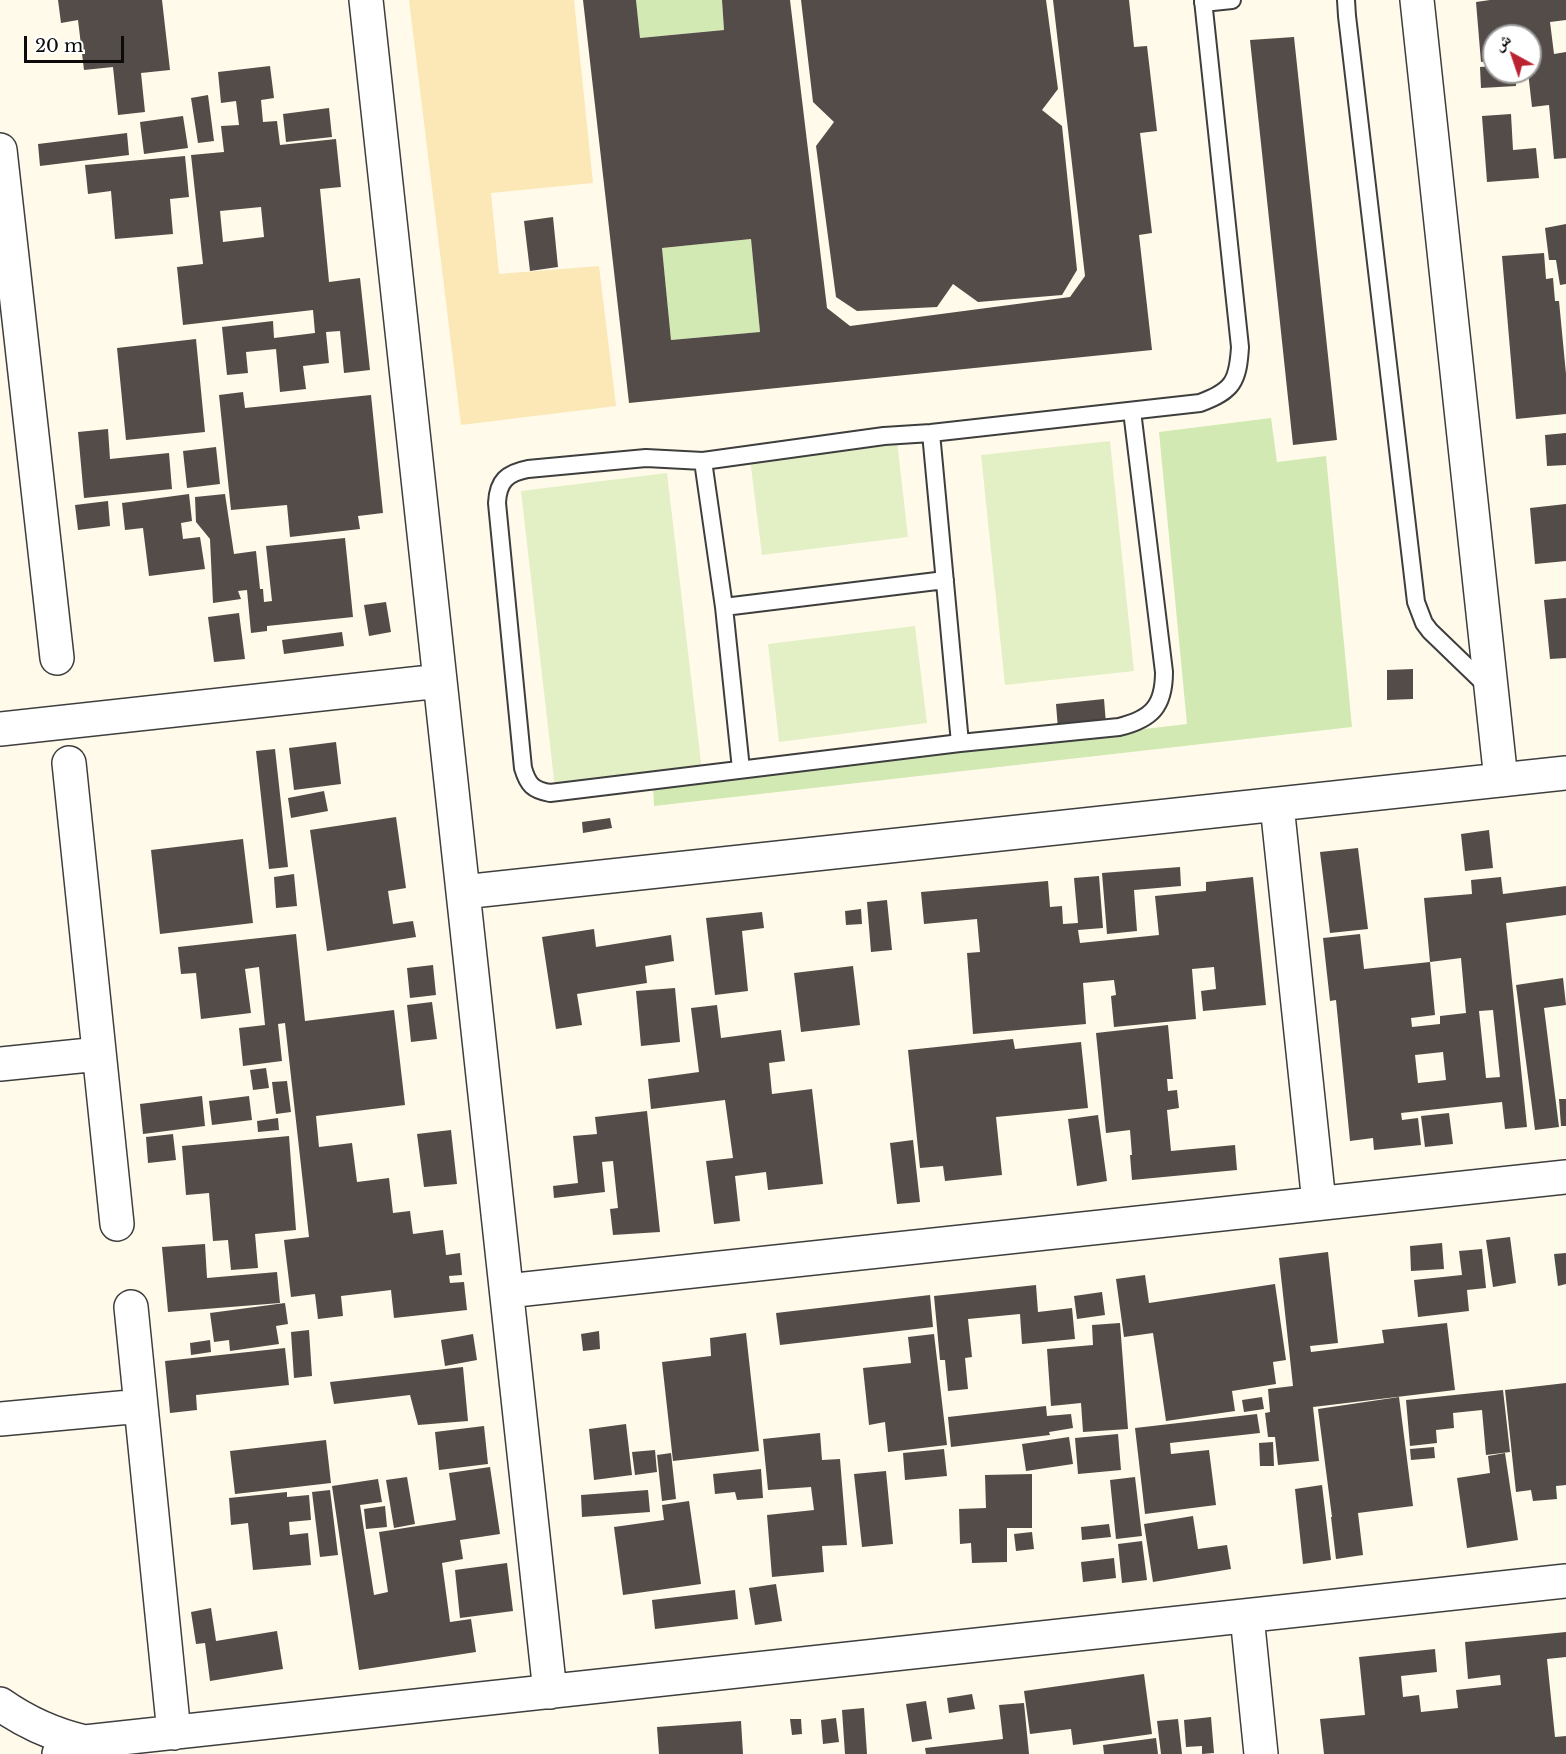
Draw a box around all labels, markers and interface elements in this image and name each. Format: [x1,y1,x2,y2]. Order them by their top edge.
scale bar [27,24,128,62]
north arrow [1482,24,1542,84]
text: ش [1489,29,1515,55]
text: 20 m [35,35,83,57]

